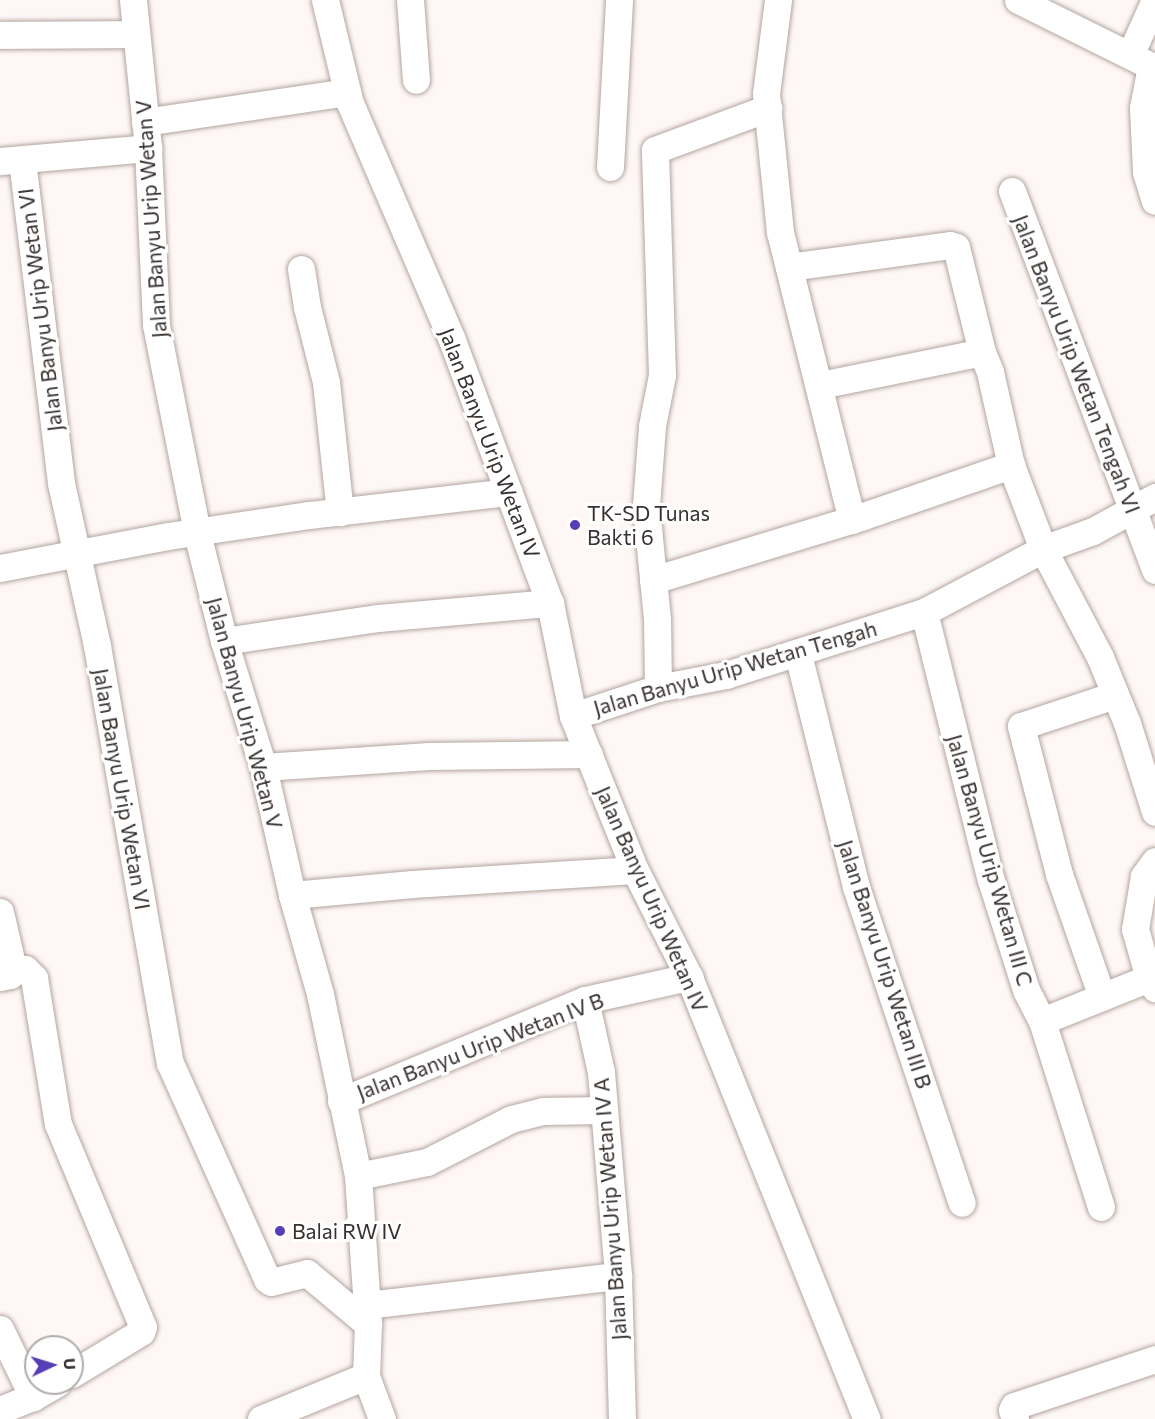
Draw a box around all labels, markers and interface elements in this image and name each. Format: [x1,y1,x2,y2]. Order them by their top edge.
street label: Jalan Banyu Urip Wetan V [130,99,172,339]
street label: Jalan Banyu Urip Wetan VI [13,187,67,433]
street label: Jalan Banyu Urip Wetan Tengah VI [1008,211,1146,517]
street label: Jalan Banyu Urip Wetan IV [434,324,546,562]
place label: TK-SD Tunas Bakti 6 [587,500,710,550]
marker: TK-SD Tunas Bakti 6 [568,518,582,532]
street label: Jalan Banyu Urip Wetan V [202,594,288,832]
street label: Jalan Banyu Urip Wetan Tengah [590,615,880,721]
street label: Jalan Banyu Urip Wetan VI [88,666,156,912]
street label: Jalan Banyu Urip Wetan III C [942,731,1038,989]
street label: Jalan Banyu Urip Wetan IV [591,782,713,1016]
street label: Jalan Banyu Urip Wetan III B [833,837,937,1091]
street label: Jalan Banyu Urip Wetan IV B [353,987,607,1105]
street label: Jalan Banyu Urip Wetan IV A [588,1077,632,1341]
place label: Balai RW IV [292,1218,402,1244]
marker: Balai RW IV [273,1224,287,1238]
north arrow [24,1335,84,1395]
text: U [61,1357,80,1370]

